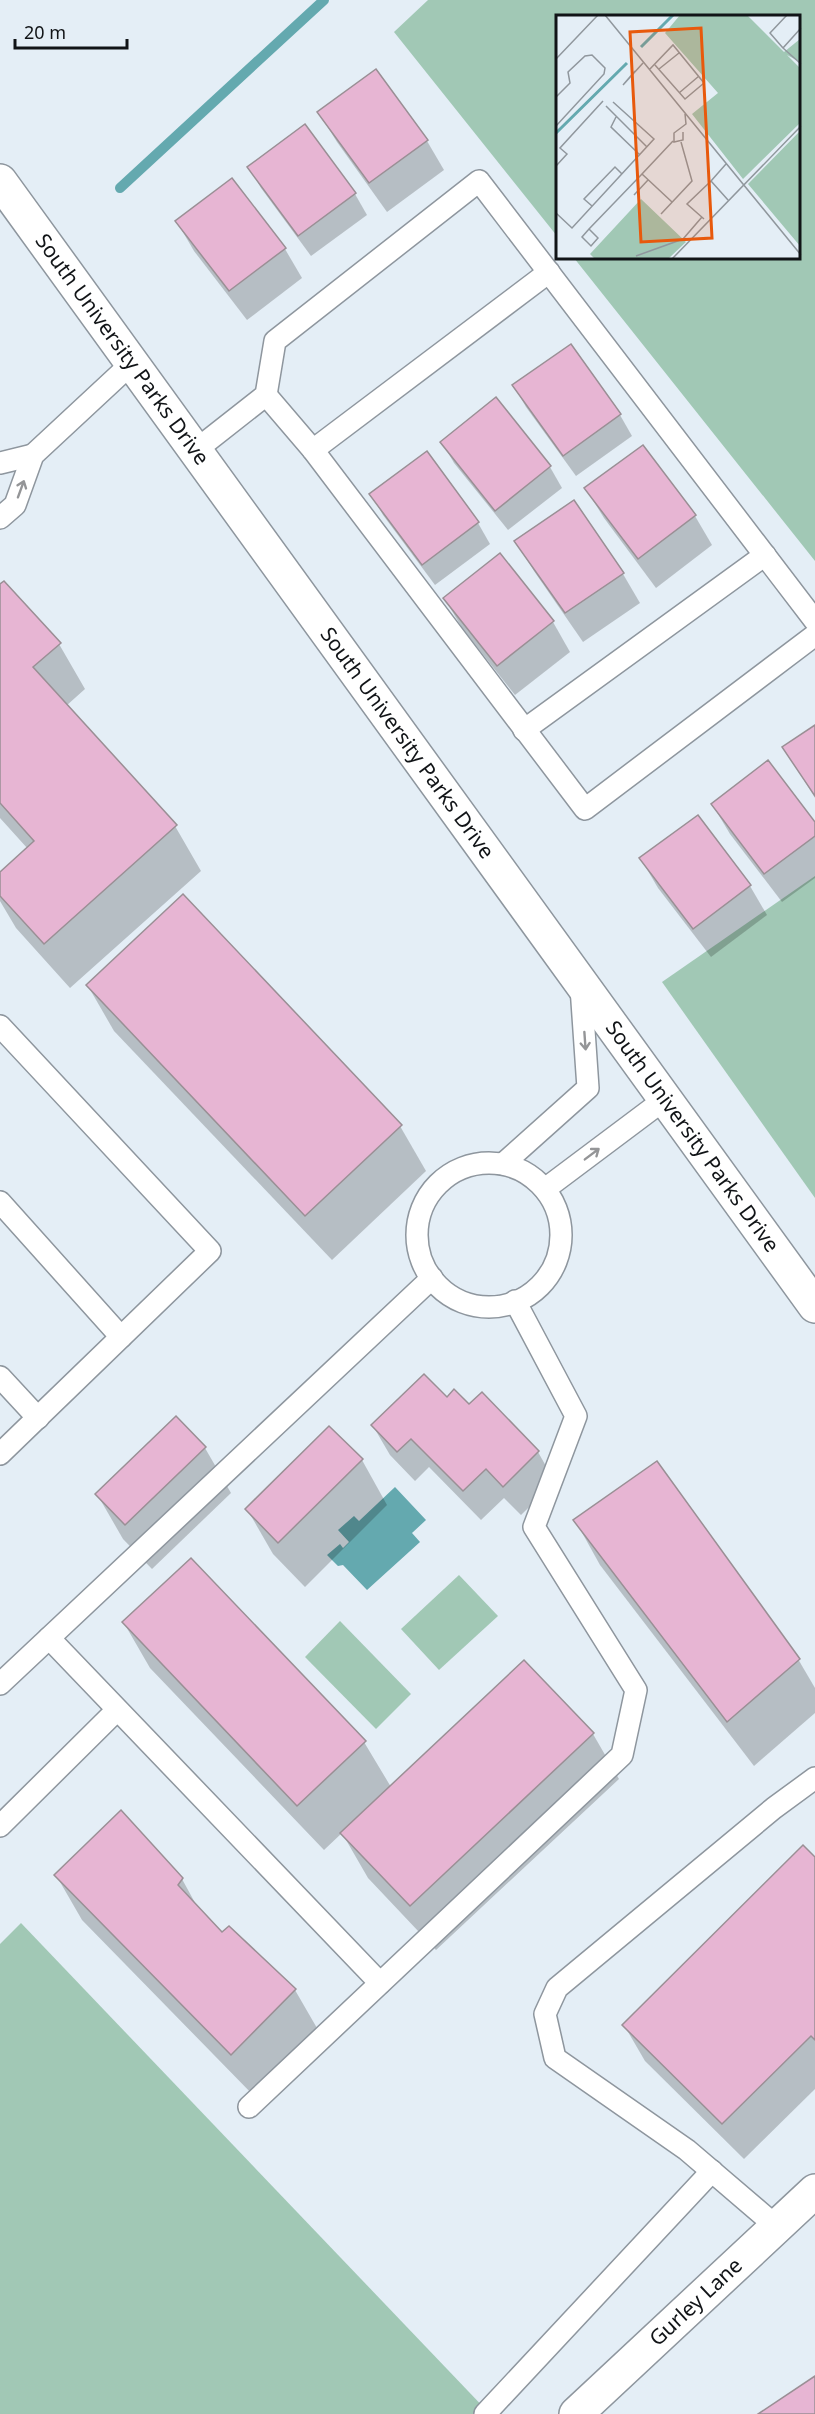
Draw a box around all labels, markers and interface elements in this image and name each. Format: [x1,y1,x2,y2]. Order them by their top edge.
scale bar [15,12,128,50]
inset map [556,15,800,260]
text: 20 m [24,20,66,44]
street label: South University Parks Drive [30,227,216,470]
one-way arrow [16,480,27,499]
street label: South University Parks Drive [315,621,501,864]
street label: South University Parks Drive [600,1015,786,1257]
one-way arrow [579,1031,590,1050]
one-way arrow [583,1147,599,1160]
street label: Gurley Lane [643,2251,748,2352]

